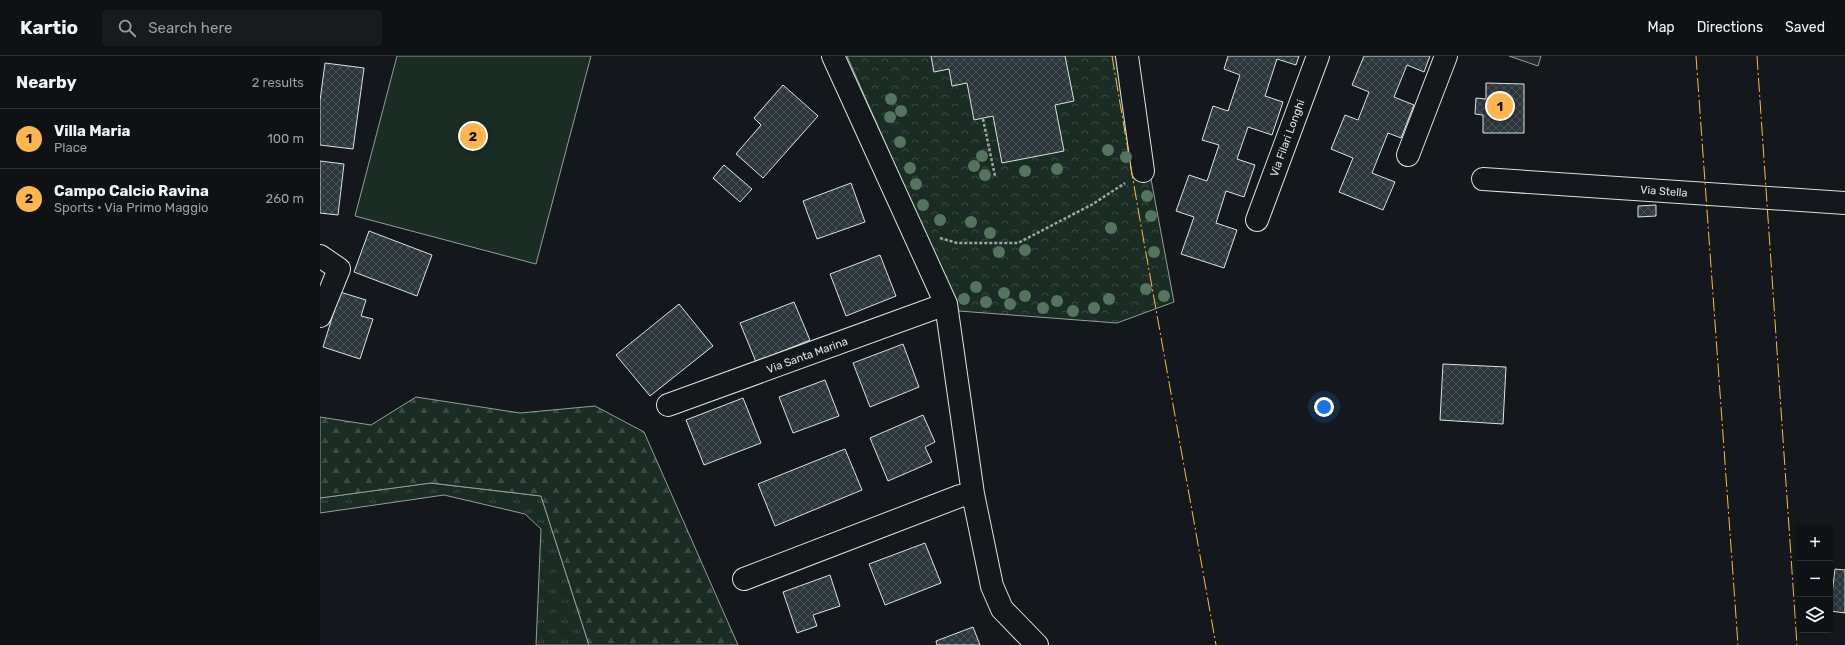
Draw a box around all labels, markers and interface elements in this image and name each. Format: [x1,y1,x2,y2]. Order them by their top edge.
search box [102,10,382,46]
text: Kartio [20,16,78,39]
icon: search [116,17,138,39]
text: Search here [148,19,232,37]
text: Map [1648,19,1675,36]
text: Directions [1697,19,1763,36]
text: Saved [1785,19,1825,36]
text: Nearby [16,72,77,92]
text: 2 results [252,75,304,90]
pin: 1 [1487,91,1513,121]
street label: Via Filari Longhi [1268,98,1307,178]
pin: 2 [460,121,486,151]
text: Villa Maria [54,122,130,140]
text: 1 [26,131,32,146]
text: 100 m [267,131,304,146]
text: Place [54,140,87,155]
text: Campo Calcio Ravina [54,182,209,200]
street label: Via Stella [1640,183,1688,200]
text: 2 [25,191,33,206]
text: 260 m [266,191,304,206]
text: Sports · Via Primo Maggio [54,200,209,215]
street label: Via Santa Marina [765,335,850,376]
your location [1314,397,1334,417]
map controls [1797,525,1833,633]
button: + [1797,525,1833,561]
button: − [1797,561,1833,597]
button: layers [1797,597,1833,633]

